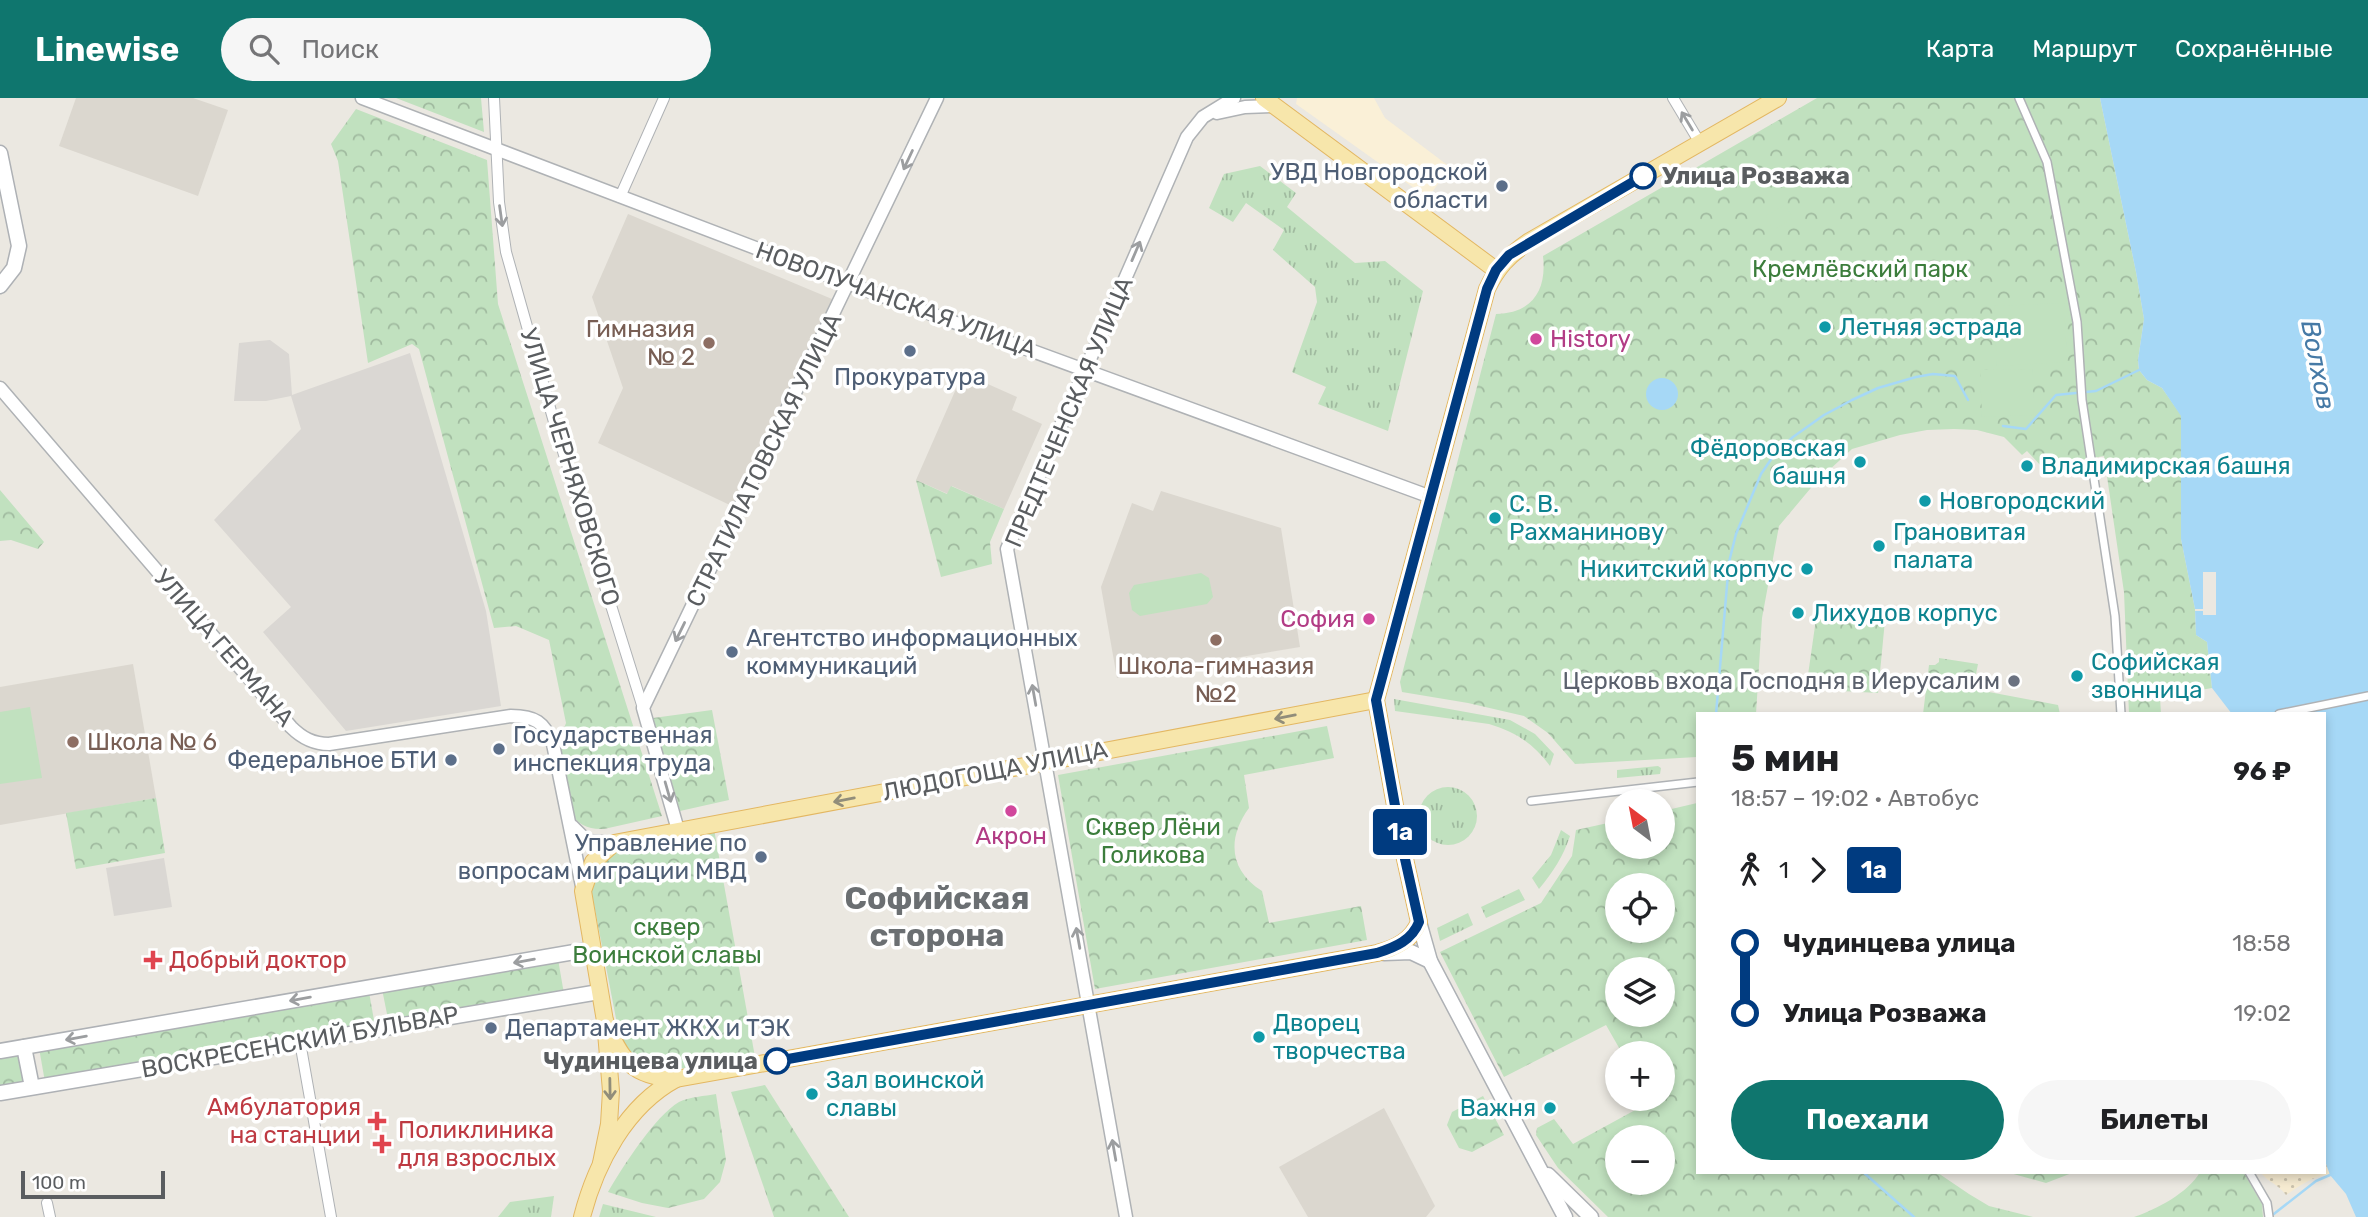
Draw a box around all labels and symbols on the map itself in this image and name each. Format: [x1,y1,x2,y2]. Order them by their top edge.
one-way arrow [1679,111,1693,131]
one-way arrow [901,149,914,170]
place label: УВД Новгородской области [1270,158,1488,214]
place label: Улица Розважа [1662,162,1850,190]
marker: Улица Розважа [1630,163,1656,189]
marker: УВД Новгородской области [1494,178,1510,194]
one-way arrow [494,204,507,227]
street label: НОВОЛУЧАНСКАЯ УЛИЦА [752,236,1040,364]
one-way arrow [1130,241,1143,262]
park label: Кремлёвский парк [1752,255,1968,283]
street label: ПРЕДТЕЧЕНСКАЯ УЛИЦА [999,273,1139,551]
street label: СТРАТИЛАТОВСКАЯ УЛИЦА [681,309,847,611]
place label: Летняя эстрада [1839,313,2022,341]
place label: Гимназия № 2 [586,315,695,371]
water label: Волхов [2294,318,2342,412]
marker: Летняя эстрада [1817,319,1833,335]
street label: УЛИЦА ЧЕРНЯХОВСКОГО [514,325,626,609]
place label: History [1550,325,1631,353]
marker: History [1528,331,1544,347]
marker: Гимназия № 2 [701,335,717,351]
marker: Прокуратура [902,343,918,359]
place label: Прокуратура [834,363,986,391]
place label: Фёдоровская башня [1690,434,1846,490]
place label: Владимирская башня [2041,452,2291,480]
marker: Фёдоровская башня [1852,454,1868,470]
marker: Владимирская башня [2019,458,2035,474]
place label: Новгородский [1939,487,2105,515]
place label: С. В. Рахманинову [1509,490,1664,546]
marker: Новгородский [1917,493,1933,509]
marker: С. В. Рахманинову [1487,510,1503,526]
place label: Грановитая палата [1893,518,2026,574]
marker: Грановитая палата [1871,538,1887,554]
place label: Никитский корпус [1580,555,1793,583]
marker: Никитский корпус [1799,561,1815,577]
street label: УЛИЦА ГЕРМАНА [148,564,300,732]
place label: Лихудов корпус [1812,599,1998,627]
place label: София [1280,605,1355,633]
marker: Лихудов корпус [1790,605,1806,621]
marker: София [1361,611,1377,627]
one-way arrow [673,621,686,642]
place label: Агентство информационных коммуникаций [746,624,1078,680]
marker: Школа-гимназия №2 [1208,632,1224,648]
marker: Агентство информационных коммуникаций [724,644,740,660]
place label: Софийская звонница [2091,648,2220,704]
place label: Школа-гимназия №2 [1118,652,1314,708]
place label: Церковь входа Господня в Иерусалим [1563,667,2000,695]
marker: Софийская звонница [2069,668,2085,684]
marker: Церковь входа Господня в Иерусалим [2006,673,2022,689]
one-way arrow [1027,684,1040,707]
one-way arrow [1274,711,1297,725]
place label: Государственная инспекция труда [513,721,713,777]
place label: Школа № 6 [87,728,217,756]
marker: Школа № 6 [65,734,81,750]
street label: ЛЮДОГОЩА УЛИЦА [880,735,1110,807]
marker: Государственная инспекция труда [491,741,507,757]
place label: Федеральное БТИ [227,746,437,774]
marker: Федеральное БТИ [443,752,459,768]
one-way arrow [662,781,675,803]
north arrow [1605,789,1675,859]
one-way arrow [833,793,856,807]
marker: Акрон [1003,803,1019,819]
line badge: 1a [1368,809,1432,855]
park label: Сквер Лёни Голикова [1085,813,1221,869]
place label: Акрон [975,822,1047,850]
place label: Управление по вопросам миграции МВД [458,829,747,885]
marker: Управление по вопросам миграции МВД [753,849,769,865]
district label: Софийская сторона [844,879,1030,954]
park label: сквер Воинской славы [572,913,762,969]
one-way arrow [1071,927,1084,950]
place label: Добрый доктор [169,946,347,974]
marker: Добрый доктор [143,950,163,970]
one-way arrow [514,954,536,968]
one-way arrow [289,993,312,1006]
street label: ВОСКРЕСЕНСКИЙ БУЛЬВАР [139,1000,461,1084]
place label: Дворец творчества [1273,1009,1406,1065]
place label: Департамент ЖКХ и ТЭК [505,1014,791,1042]
marker: Департамент ЖКХ и ТЭК [483,1020,499,1036]
marker: Дворец творчества [1251,1029,1267,1045]
one-way arrow [65,1032,88,1045]
place label: Чудинцева улица [543,1047,758,1075]
marker: Чудинцева улица [764,1048,790,1074]
place label: Зал воинской славы [826,1066,984,1122]
one-way arrow [603,1078,616,1101]
marker: Зал воинской славы [804,1086,820,1102]
place label: Амбулатория на станции [207,1093,361,1149]
place label: Важня [1460,1094,1536,1122]
marker: Важня [1542,1100,1558,1116]
marker: Амбулатория на станции [367,1111,387,1131]
place label: Поликлиника для взрослых [398,1116,556,1172]
marker: Поликлиника для взрослых [372,1134,392,1154]
one-way arrow [1107,1139,1120,1162]
scale bar [21,1168,164,1200]

